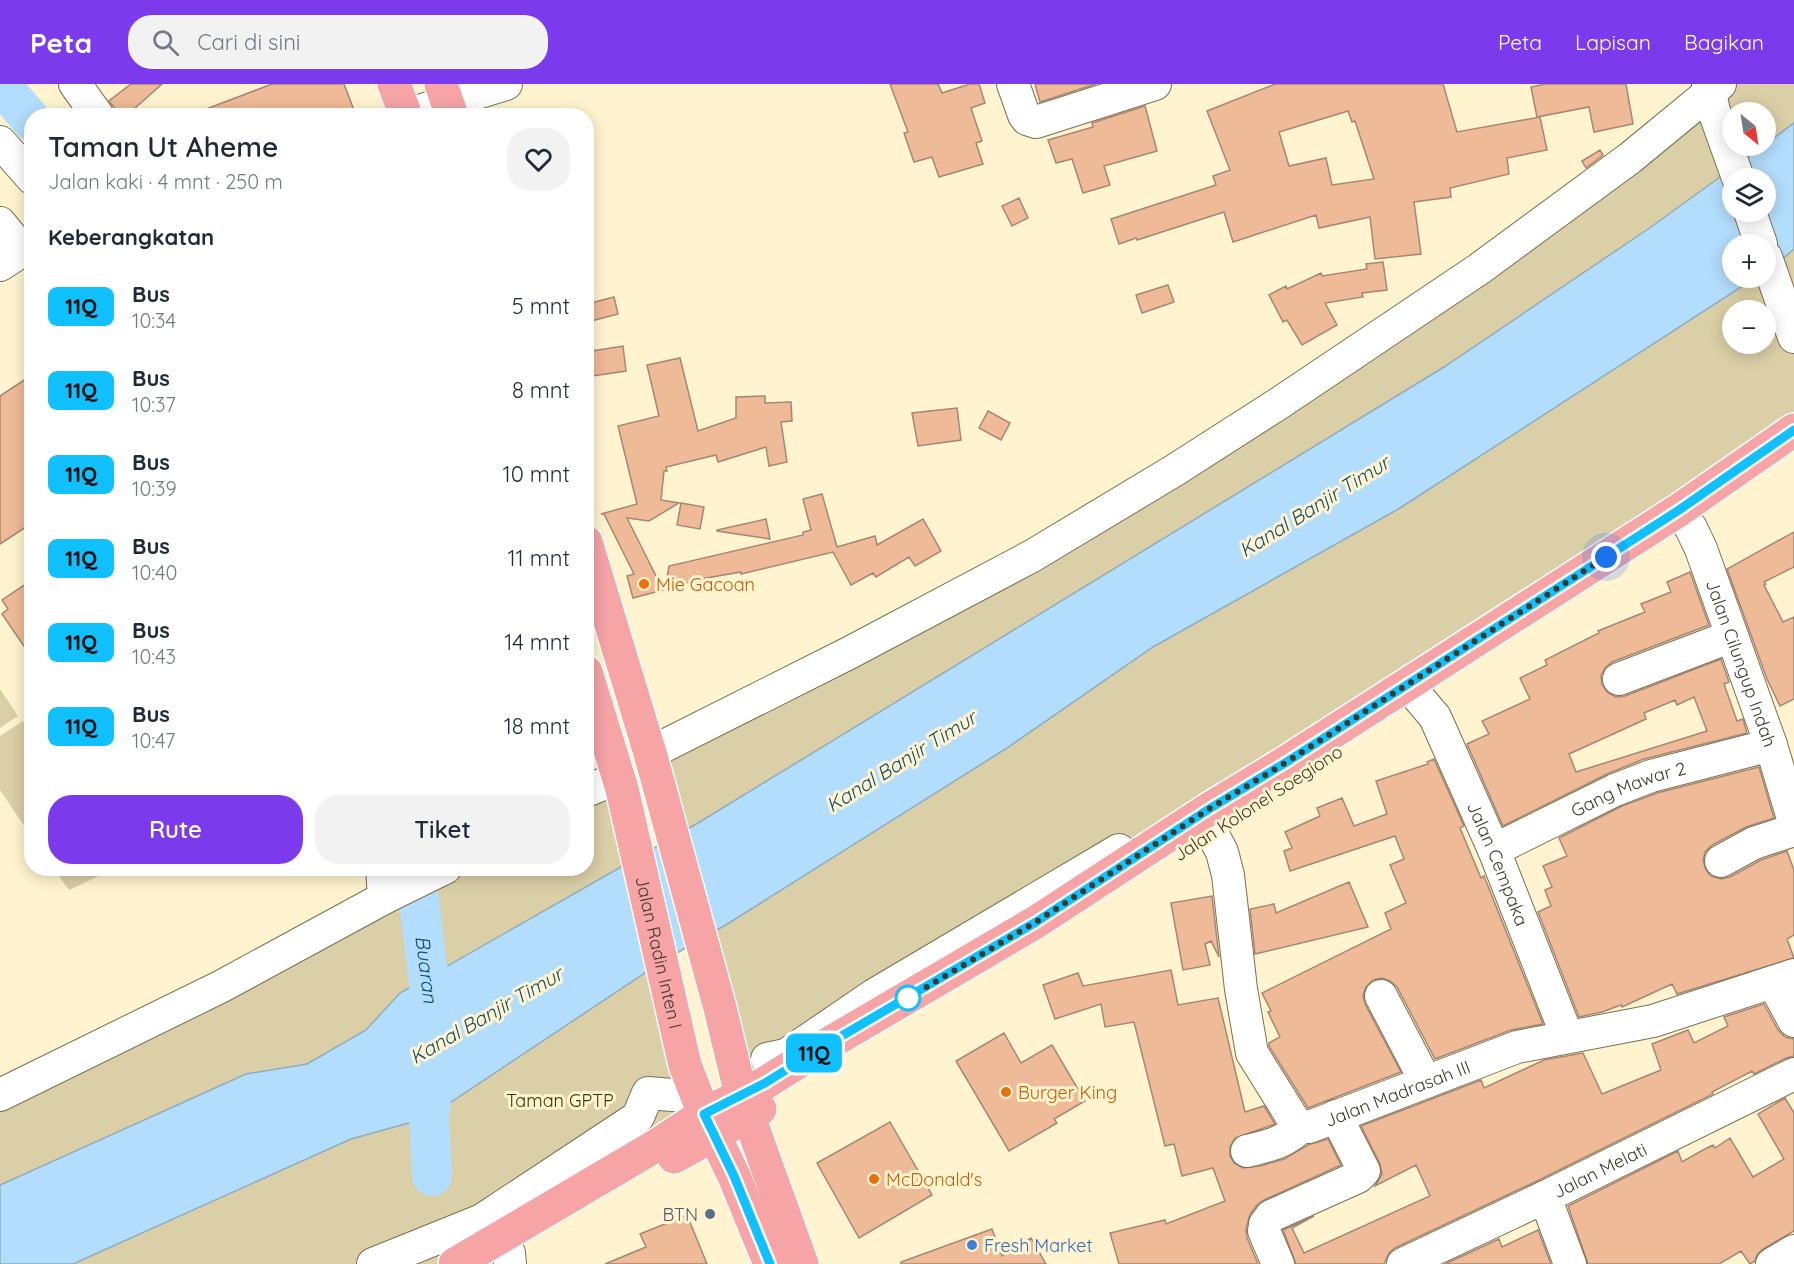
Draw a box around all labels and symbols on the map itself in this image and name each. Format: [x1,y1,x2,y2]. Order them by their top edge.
north arrow [1722,102,1776,156]
water label: Kanal Banjir Timur [1234,448,1396,562]
your location [1591,542,1621,572]
place label: Mie Gacoan [656,573,755,596]
street label: Jalan Cilungup Indah [1701,576,1782,750]
marker: Mie Gacoan [637,577,651,591]
water label: Kanal Banjir Timur [821,703,983,817]
street label: Jalan Kolonel Soegiono [1169,740,1347,866]
street label: Gang Mawar 2 [1567,756,1688,822]
street label: Jalan Cempaka [1462,798,1534,929]
street label: Jalan Radin Inten I [631,874,688,1031]
water label: Buaran [411,934,444,1005]
water label: Kanal Banjir Timur [405,960,569,1069]
unlabelled marker [895,985,921,1011]
line badge: 11Q [780,1034,848,1072]
street label: Jalan Madrasah III [1321,1055,1473,1131]
place label: Burger King [1018,1081,1117,1104]
marker: Burger King [999,1085,1013,1099]
park label: Taman GPTP [506,1089,614,1112]
street label: Jalan Melati [1549,1137,1650,1203]
place label: McDonald's [886,1168,982,1191]
marker: McDonald's [867,1172,881,1186]
place label: BTN [663,1203,698,1226]
marker: BTN [703,1207,717,1221]
place label: Fresh Market [984,1234,1093,1257]
marker: Fresh Market [965,1238,979,1252]

